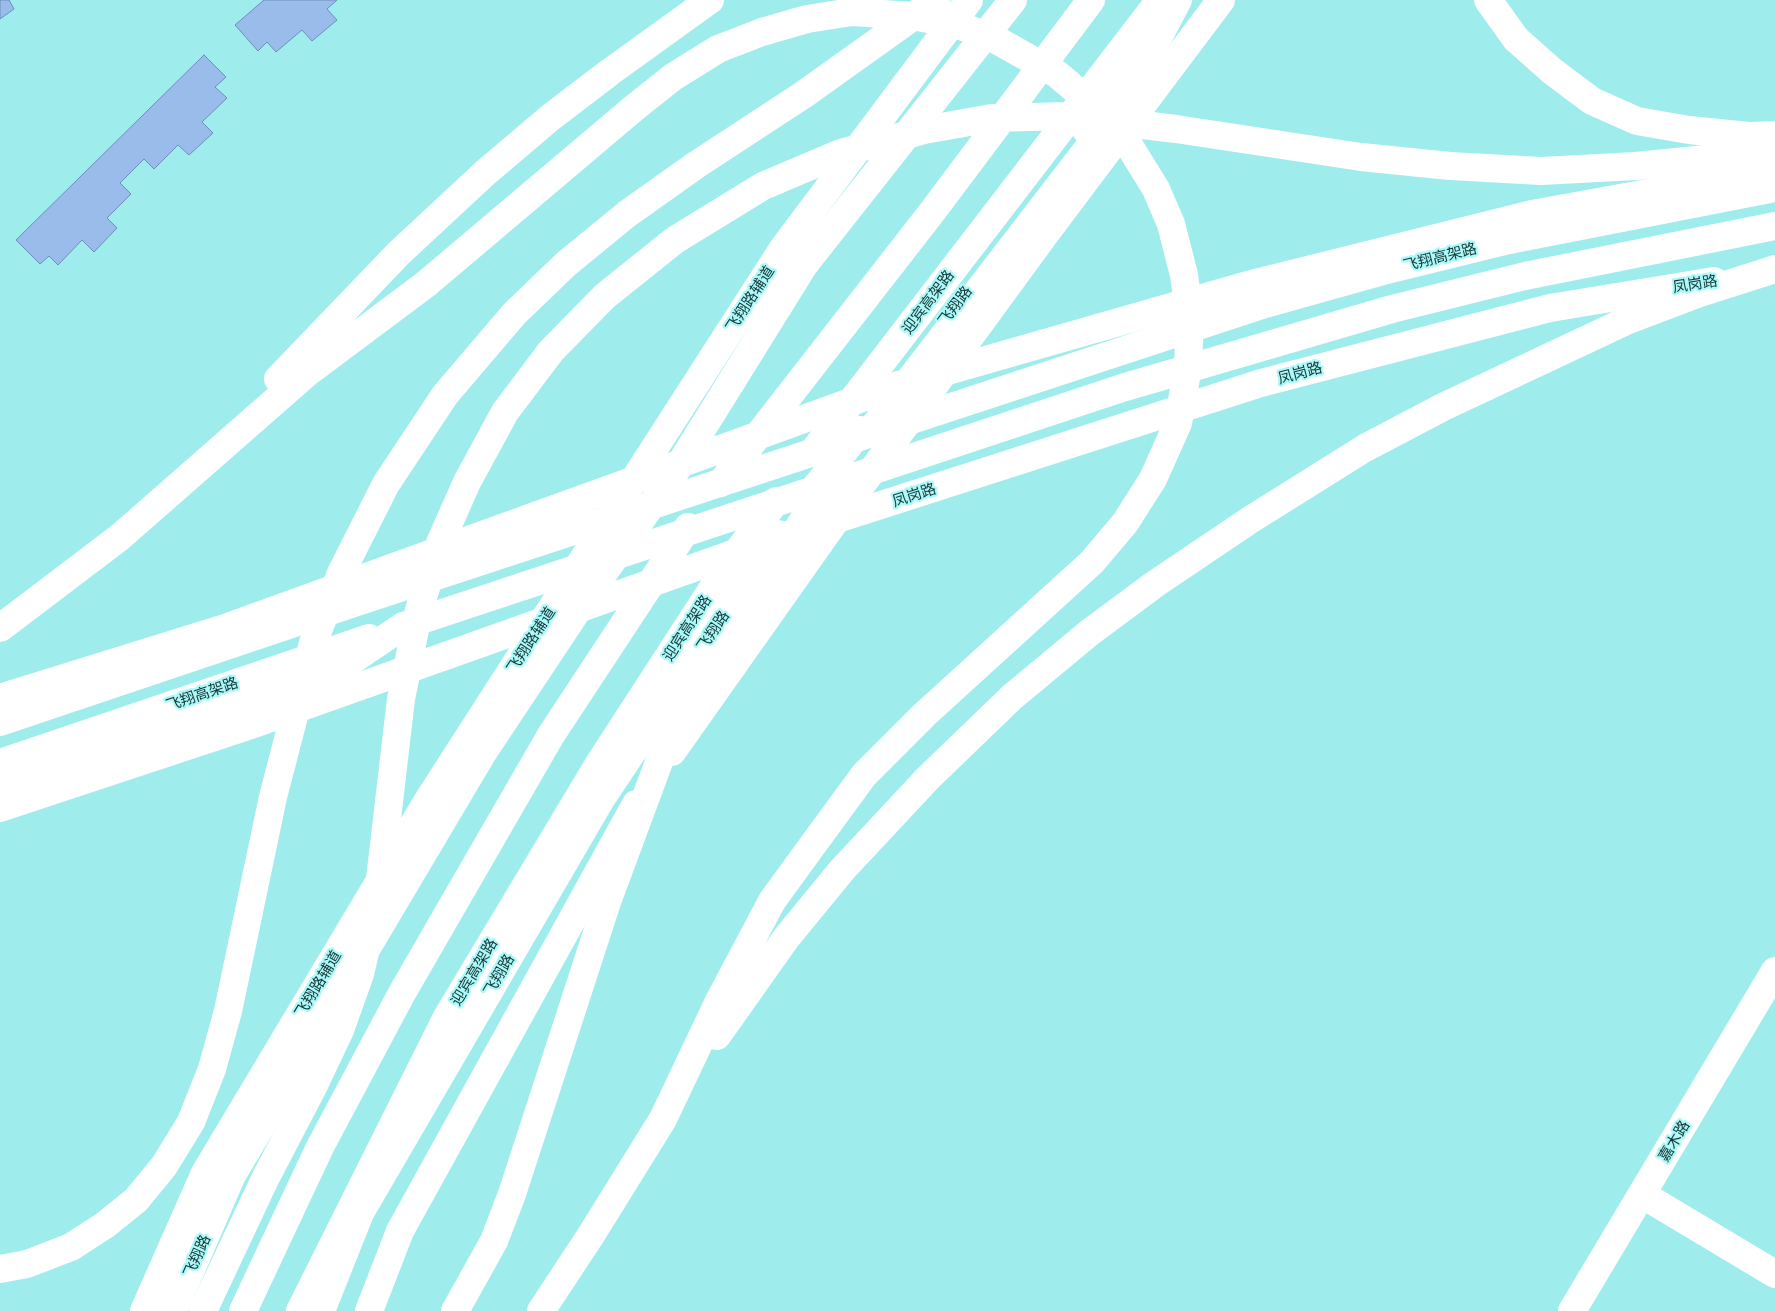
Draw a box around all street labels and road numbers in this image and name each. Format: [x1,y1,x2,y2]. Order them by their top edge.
street label: 飞翔高架路 [1401,239,1479,275]
street label: 飞翔路辅道 [722,263,778,335]
street label: 迎宾高架路 [898,267,958,337]
street label: 凤岗路 [1671,272,1719,296]
street label: 飞翔路 [934,283,976,329]
street label: 凤岗路 [1276,358,1324,388]
street label: 凤岗路 [890,479,938,511]
street label: 迎宾高架路 [659,592,715,664]
street label: 飞翔路辅道 [503,604,559,676]
street label: 飞翔路 [693,607,733,655]
street label: 飞翔高架路 [164,673,240,715]
street label: 迎宾高架路 [447,935,501,1009]
street label: 飞翔路辅道 [291,947,345,1021]
street label: 飞翔路 [480,951,518,999]
street label: 嘉木路 [1655,1117,1693,1165]
street label: 飞翔路 [180,1232,214,1280]

